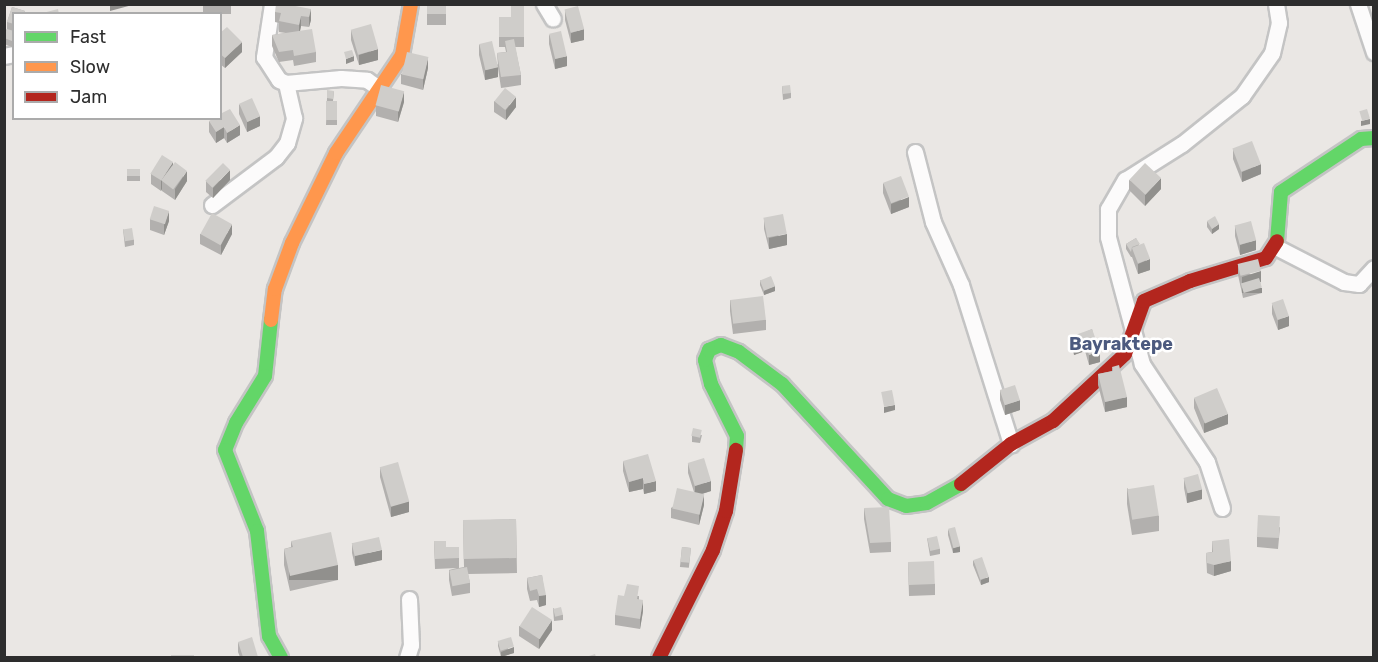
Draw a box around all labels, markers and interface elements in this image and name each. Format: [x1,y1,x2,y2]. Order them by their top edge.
legend [12,12,222,120]
text: Fast [70,26,106,48]
text: Slow [70,56,110,78]
text: Jam [70,86,107,108]
district label: Bayraktepe [1069,333,1173,355]

